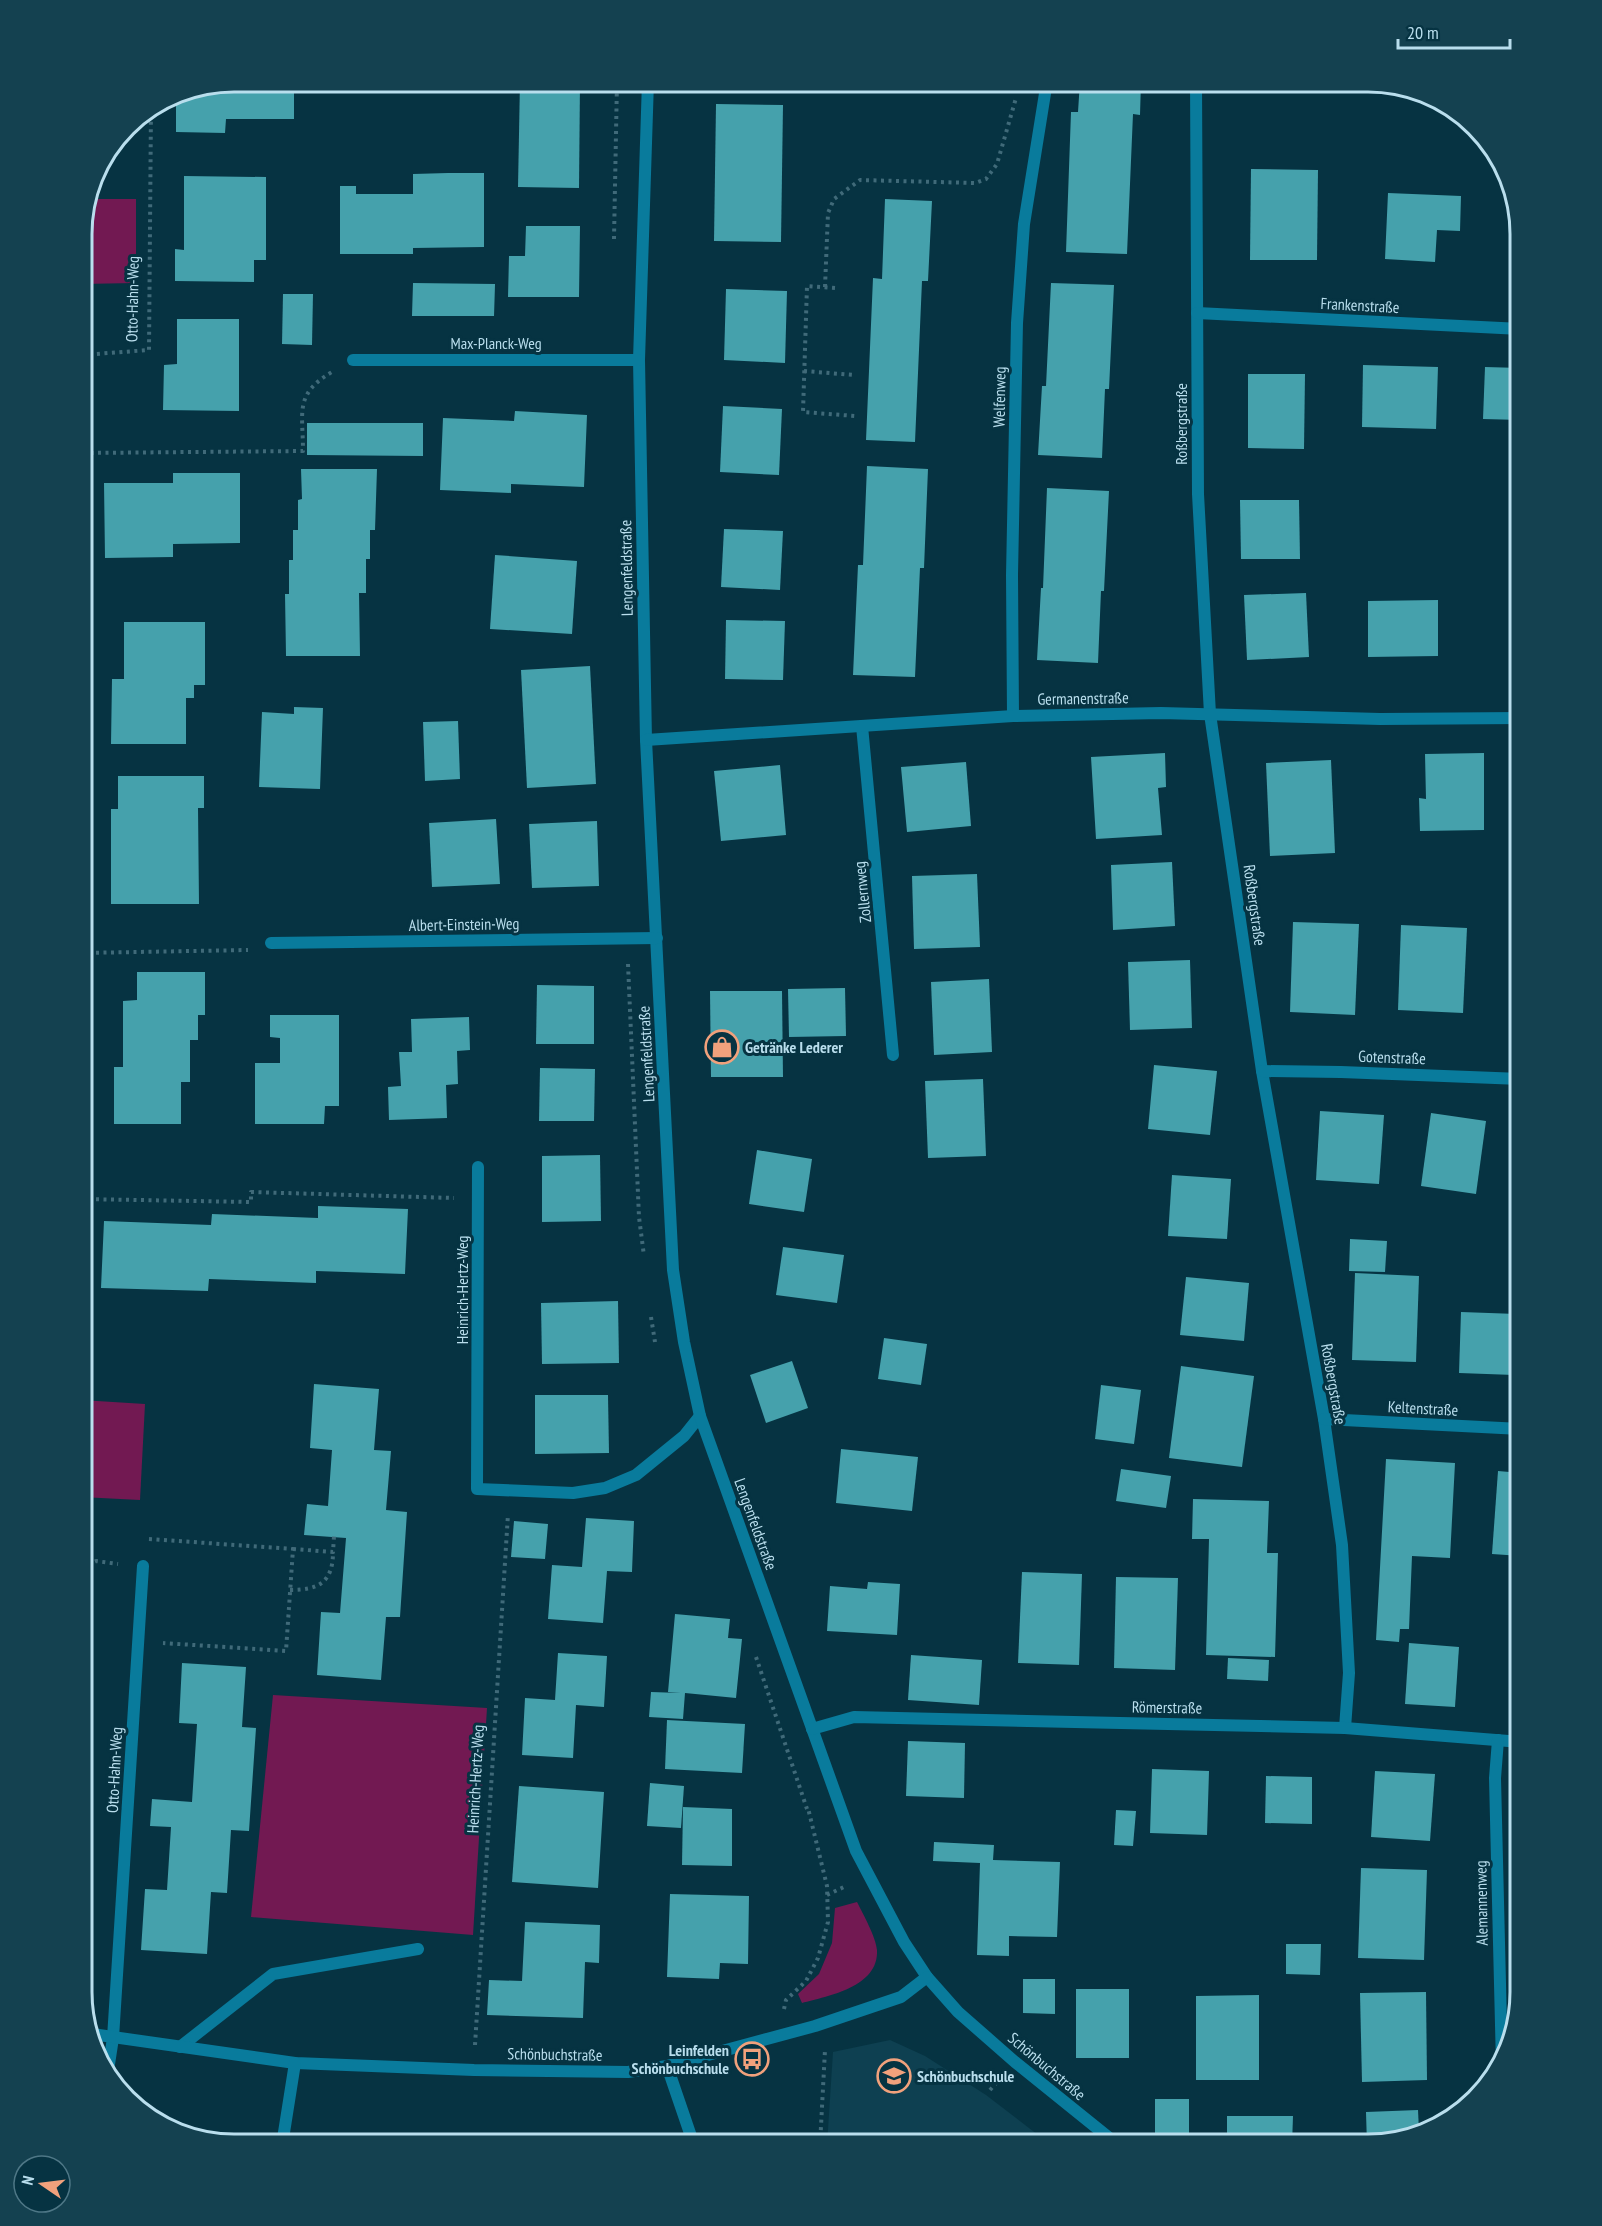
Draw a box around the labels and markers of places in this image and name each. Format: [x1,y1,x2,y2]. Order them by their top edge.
shop icon: Getränke Lederer [704,1029,740,1065]
place label: Getränke Lederer [745,1037,843,1057]
place label: Leinfelden Schönbuchschule [632,2040,729,2078]
bus stop icon: Leinfelden Schönbuchschule [734,2041,770,2077]
school or university icon: Schönbuchschule [876,2058,912,2094]
place label: Schönbuchschule [917,2066,1015,2086]

